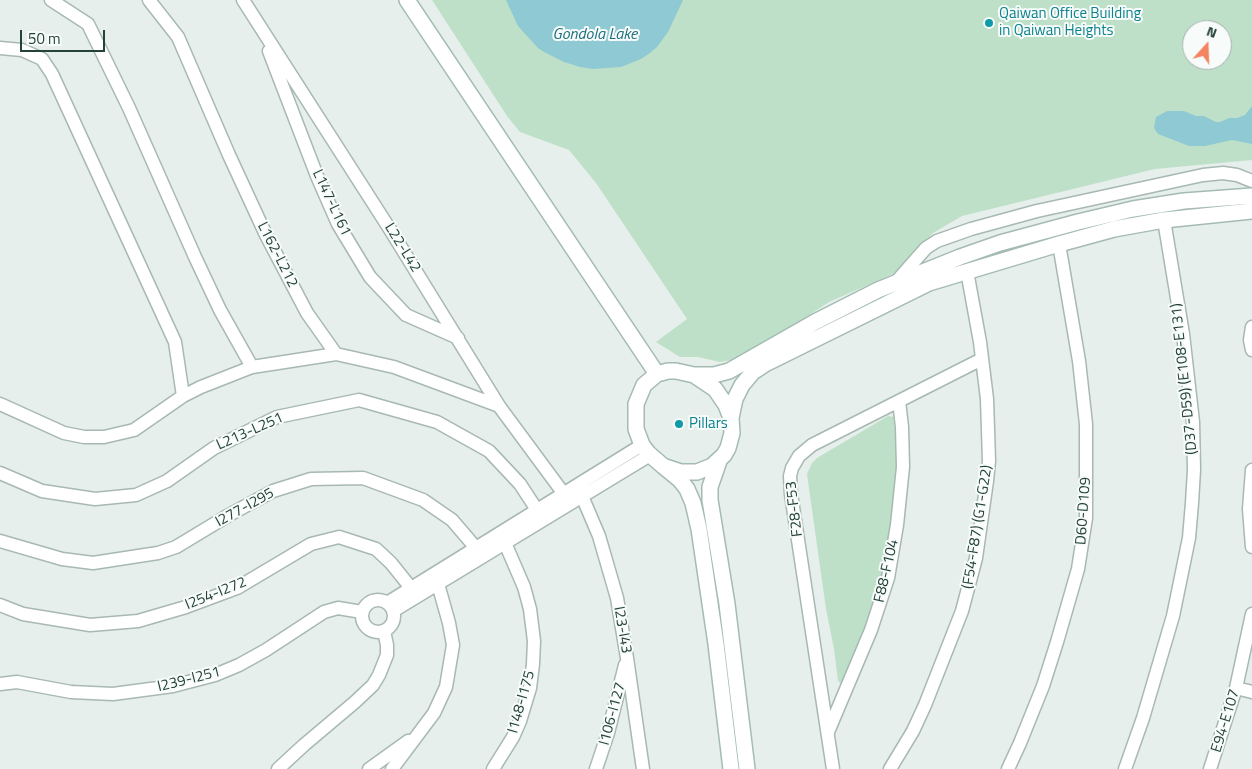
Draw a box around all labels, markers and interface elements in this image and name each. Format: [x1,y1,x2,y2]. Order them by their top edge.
place label: Qaiwan Office Building in Qaiwan Heights [999,5,1141,40]
marker: Qaiwan Office Building in Qaiwan Heights [983,17,995,29]
scale bar [22,20,108,52]
north arrow [1182,20,1232,70]
text: N [1204,20,1220,43]
water label: Gondola Lake [553,25,637,45]
text: 50 m [28,27,61,50]
street label: L147-L161 [308,167,354,239]
street label: L162-L212 [253,219,301,291]
street label: L22-L42 [380,220,424,276]
street label: (D37-D59) (E108-E131) [1168,302,1202,456]
street label: L213-L251 [214,409,286,455]
place label: Pillars [689,415,728,433]
marker: Pillars [673,418,685,430]
street label: (F54-F87) (G1-G22) [959,464,997,590]
street label: D60-D109 [1073,476,1095,546]
street label: F28-F53 [783,480,807,538]
street label: I277-I295 [212,485,278,531]
street label: F88-F104 [871,538,903,604]
street label: I254-I272 [183,574,249,614]
street label: I23-I43 [609,605,635,655]
street label: I239-I251 [156,663,222,697]
street label: I148-I175 [504,669,540,735]
street label: I106-I127 [596,681,630,747]
street label: E94-E107 [1208,687,1244,755]

